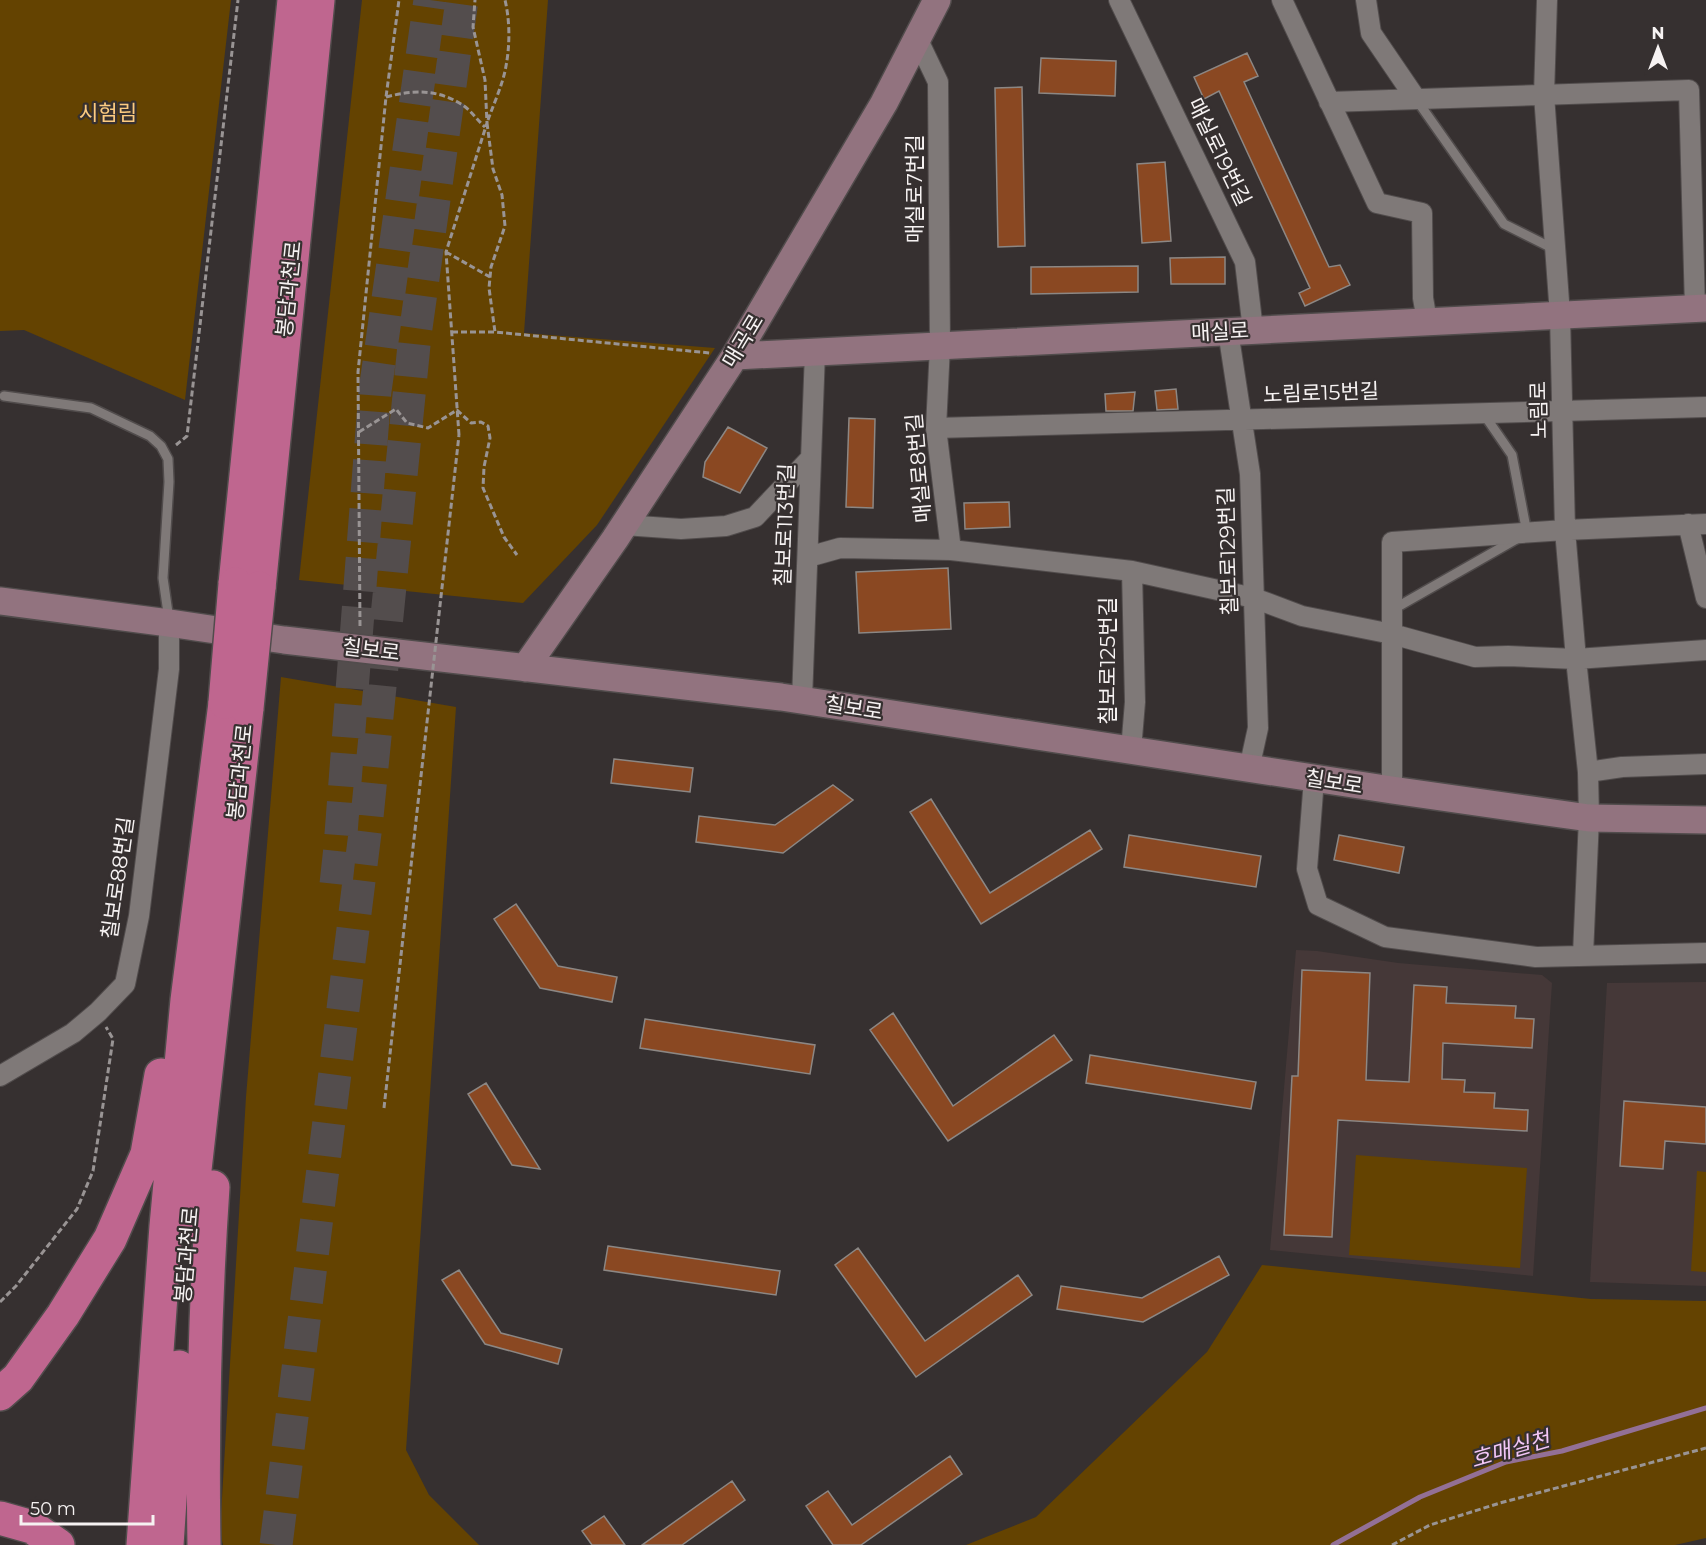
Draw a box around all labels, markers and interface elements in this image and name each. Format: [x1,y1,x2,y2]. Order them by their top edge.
north arrow [1628,18,1688,78]
text: N [1652,24,1664,43]
street label: 매실로19번길 [1183,94,1256,210]
park label: 시험림 [79,100,137,125]
street label: 매실로7번길 [902,135,927,243]
street label: 봉담과천로 [271,240,306,338]
street label: 매곡로 [717,309,768,372]
street label: 매실로 [1190,318,1250,346]
street label: 노림로15번길 [1263,378,1379,407]
street label: 노림로 [1525,381,1552,439]
street label: 매실로8번길 [901,412,936,524]
street label: 칠보로113번길 [770,463,799,587]
street label: 칠보로129번길 [1213,486,1242,616]
street label: 칠보로125번길 [1095,597,1120,725]
street label: 칠보로 [341,634,401,665]
street label: 칠보로 [823,691,885,724]
street label: 봉담과천로 [222,723,257,821]
street label: 칠보로 [1303,765,1365,798]
street label: 칠보로88번길 [97,815,138,941]
street label: 봉담과천로 [170,1206,203,1304]
water label: 호매실천 [1468,1425,1555,1474]
scale bar [21,1488,153,1526]
text: 50 m [30,1498,76,1520]

